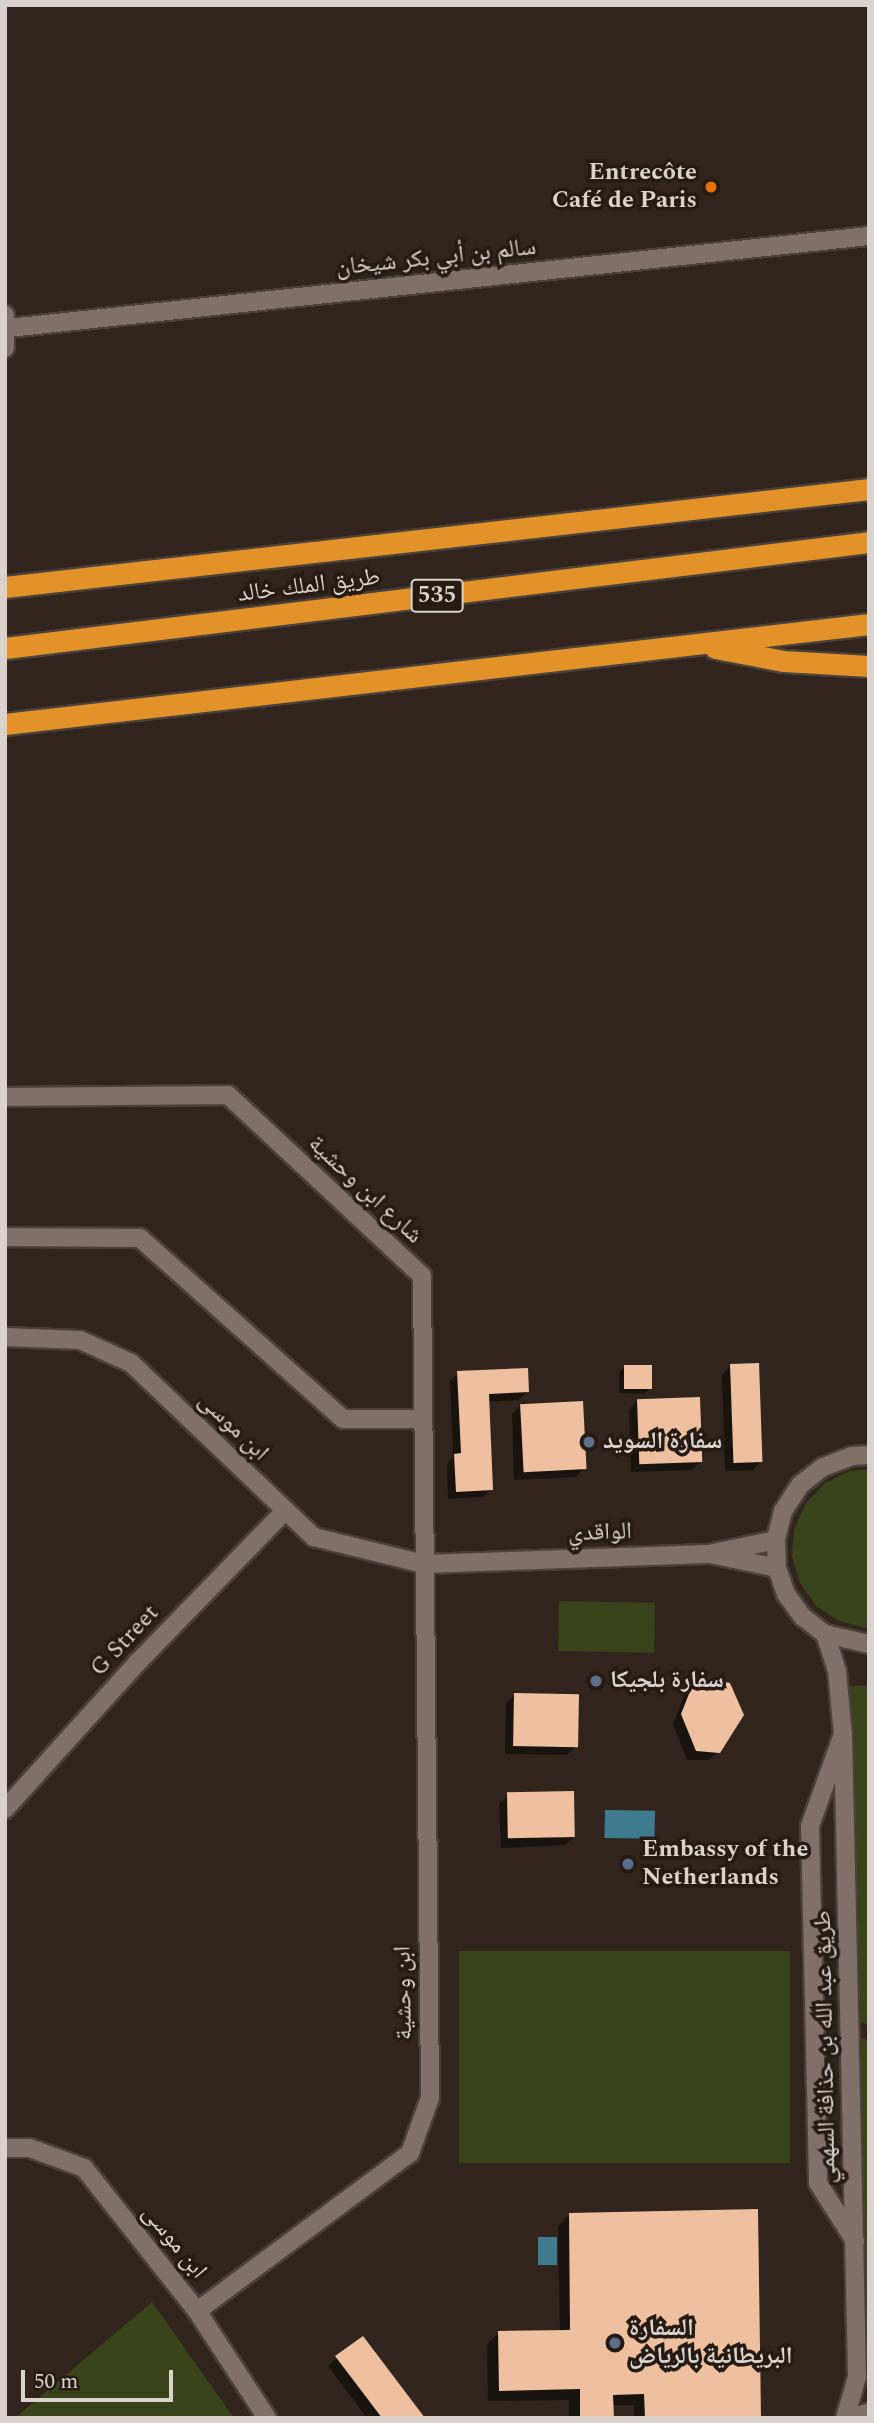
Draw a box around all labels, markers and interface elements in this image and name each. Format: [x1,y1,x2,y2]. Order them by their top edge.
place label: Entrecôte Café de Paris [552,159,697,215]
marker: Entrecôte Café de Paris [703,179,719,195]
street label: سالم بن أبي بكر شيخان [335,233,537,283]
street label: طريق الملك خالد [236,563,382,609]
road number: 535 [409,576,465,616]
street label: شارع ابن وحشية [302,1130,428,1250]
street label: ابن موسى [192,1386,274,1468]
place label: سفارة السويد [603,1428,722,1456]
marker: سفارة السويد [581,1434,597,1450]
street label: الواقدي [568,1517,632,1549]
street label: G Street [85,1599,165,1683]
place label: سفارة بلجيكا [610,1667,724,1695]
marker: سفارة بلجيكا [588,1673,604,1689]
place label: Embassy of the Netherlands [642,1836,808,1892]
marker: Embassy of the Netherlands [620,1856,636,1872]
street label: طريق عبد الله بن حذافة السهمي [809,1910,843,2184]
street label: ابن وحشية [389,1946,419,2040]
street label: ابن موسى [135,2199,213,2285]
place label: السفارة البريطانية بالرياض [629,2315,793,2371]
marker: السفارة البريطانية بالرياض [607,2335,623,2351]
scale bar [24,2356,177,2400]
text: 50 m [34,2366,78,2398]

